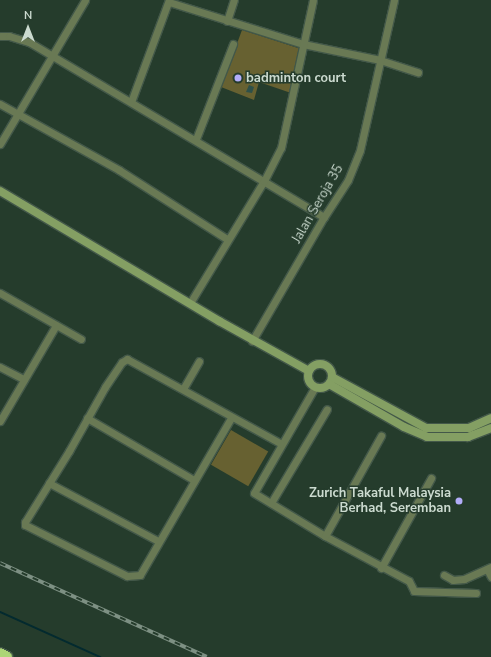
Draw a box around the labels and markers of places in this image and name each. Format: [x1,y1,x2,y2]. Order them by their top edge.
place label: badminton court [246,70,346,86]
marker: badminton court [233,73,243,83]
place label: Zurich Takaful Malaysia Berhad, Seremban [309,486,451,517]
marker: Zurich Takaful Malaysia Berhad, Seremban [454,496,464,506]

